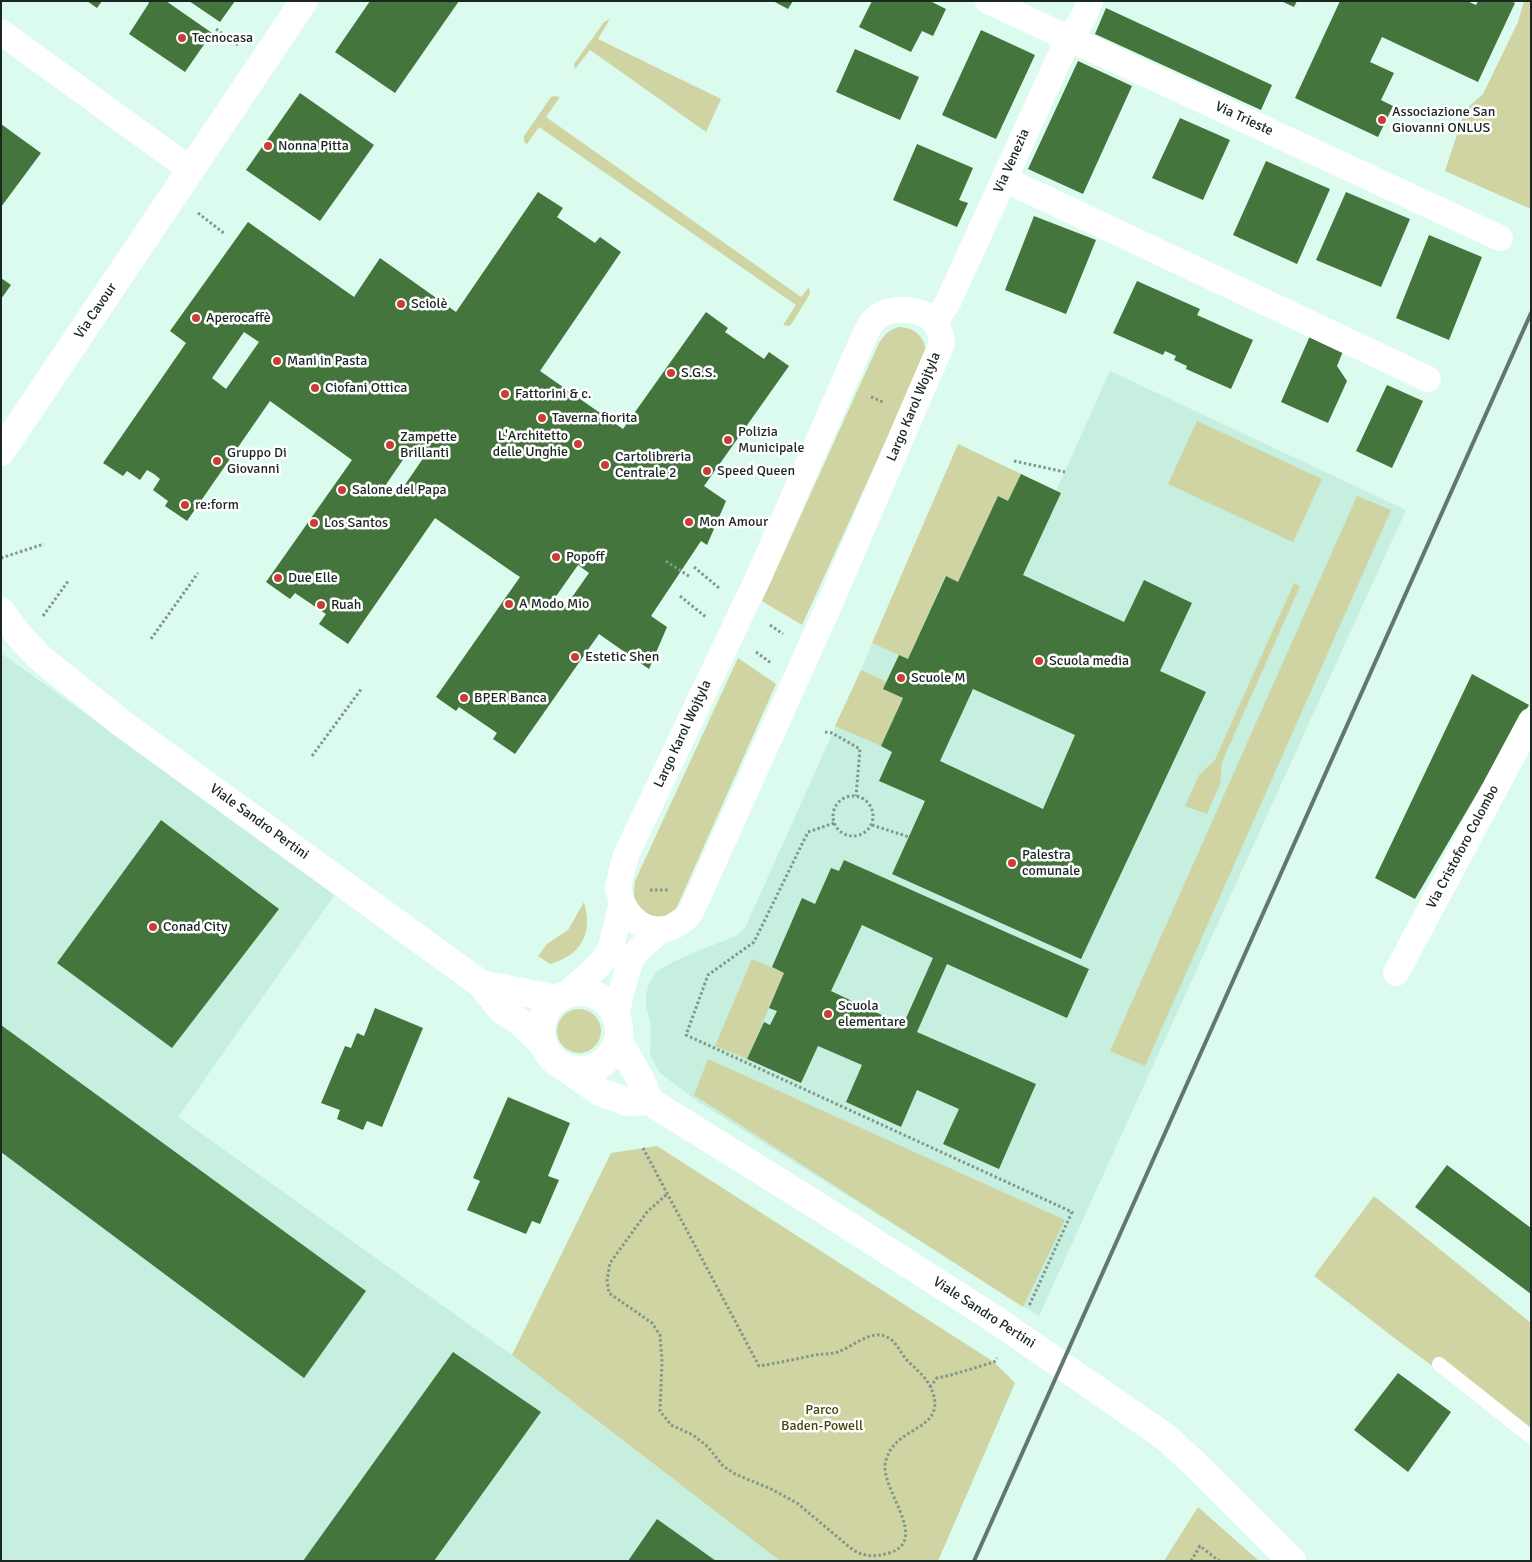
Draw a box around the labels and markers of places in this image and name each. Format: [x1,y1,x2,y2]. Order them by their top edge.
place label: Tecnocasa [192,30,253,46]
marker: Tecnocasa [176,32,188,44]
place label: Associazione San Giovanni ONLUS [1392,104,1495,136]
marker: Associazione San Giovanni ONLUS [1376,114,1388,126]
place label: Nonna Pitta [278,138,349,154]
marker: Nonna Pitta [262,140,274,152]
place label: Sciolè [411,296,448,312]
marker: Sciolè [395,298,407,310]
place label: Aperocaffè [206,310,271,326]
marker: Aperocaffè [190,312,202,324]
place label: Mani in Pasta [287,353,367,369]
marker: Mani in Pasta [271,355,283,367]
place label: S.G.S. [681,365,716,381]
marker: S.G.S. [665,367,677,379]
place label: Ciofani Ottica [325,380,407,396]
marker: Ciofani Ottica [309,382,321,394]
place label: Fattorini & c. [515,386,592,402]
marker: Fattorini & c. [499,388,511,400]
place label: Taverna fiorita [552,410,637,426]
marker: Taverna fiorita [536,412,548,424]
place label: Polizia Municipale [738,424,804,457]
place label: L'Architetto delle Unghie [493,428,568,461]
place label: Zampette Brillanti [400,429,457,462]
marker: Polizia Municipale [722,434,734,446]
marker: L'Architetto delle Unghie [572,438,584,450]
marker: Zampette Brillanti [384,439,396,451]
place label: Gruppo Di Giovanni [227,445,287,478]
place label: Cartolibreria Centrale 2 [615,449,691,482]
marker: Gruppo Di Giovanni [211,455,223,467]
marker: Cartolibreria Centrale 2 [599,459,611,471]
place label: Speed Queen [717,463,795,479]
marker: Speed Queen [701,465,713,477]
place label: Salone del Papa [352,482,447,498]
marker: Salone del Papa [336,484,348,496]
place label: re:form [195,497,239,513]
marker: re:form [179,499,191,511]
place label: Mon Amour [699,514,768,530]
place label: Los Santos [324,515,388,531]
marker: Mon Amour [683,516,695,528]
marker: Los Santos [308,517,320,529]
place label: Popoff [566,549,604,565]
marker: Popoff [550,551,562,563]
place label: Due Elle [288,570,338,586]
marker: Due Elle [272,572,284,584]
place label: A Modo Mio [519,596,589,612]
place label: Ruah [331,597,361,613]
marker: A Modo Mio [503,598,515,610]
marker: Ruah [315,599,327,611]
place label: Estetic Shen [585,649,659,665]
marker: Estetic Shen [569,651,581,663]
place label: Scuola media [1049,653,1129,669]
marker: Scuola media [1033,655,1045,667]
place label: Scuole M [911,670,966,686]
marker: Scuole M [895,672,907,684]
place label: BPER Banca [474,690,547,706]
marker: BPER Banca [458,692,470,704]
place label: Palestra comunale [1022,847,1080,880]
marker: Palestra comunale [1006,857,1018,869]
place label: Conad City [163,919,227,935]
marker: Conad City [147,921,159,933]
place label: Scuola elementare [838,998,906,1030]
marker: Scuola elementare [822,1008,834,1020]

